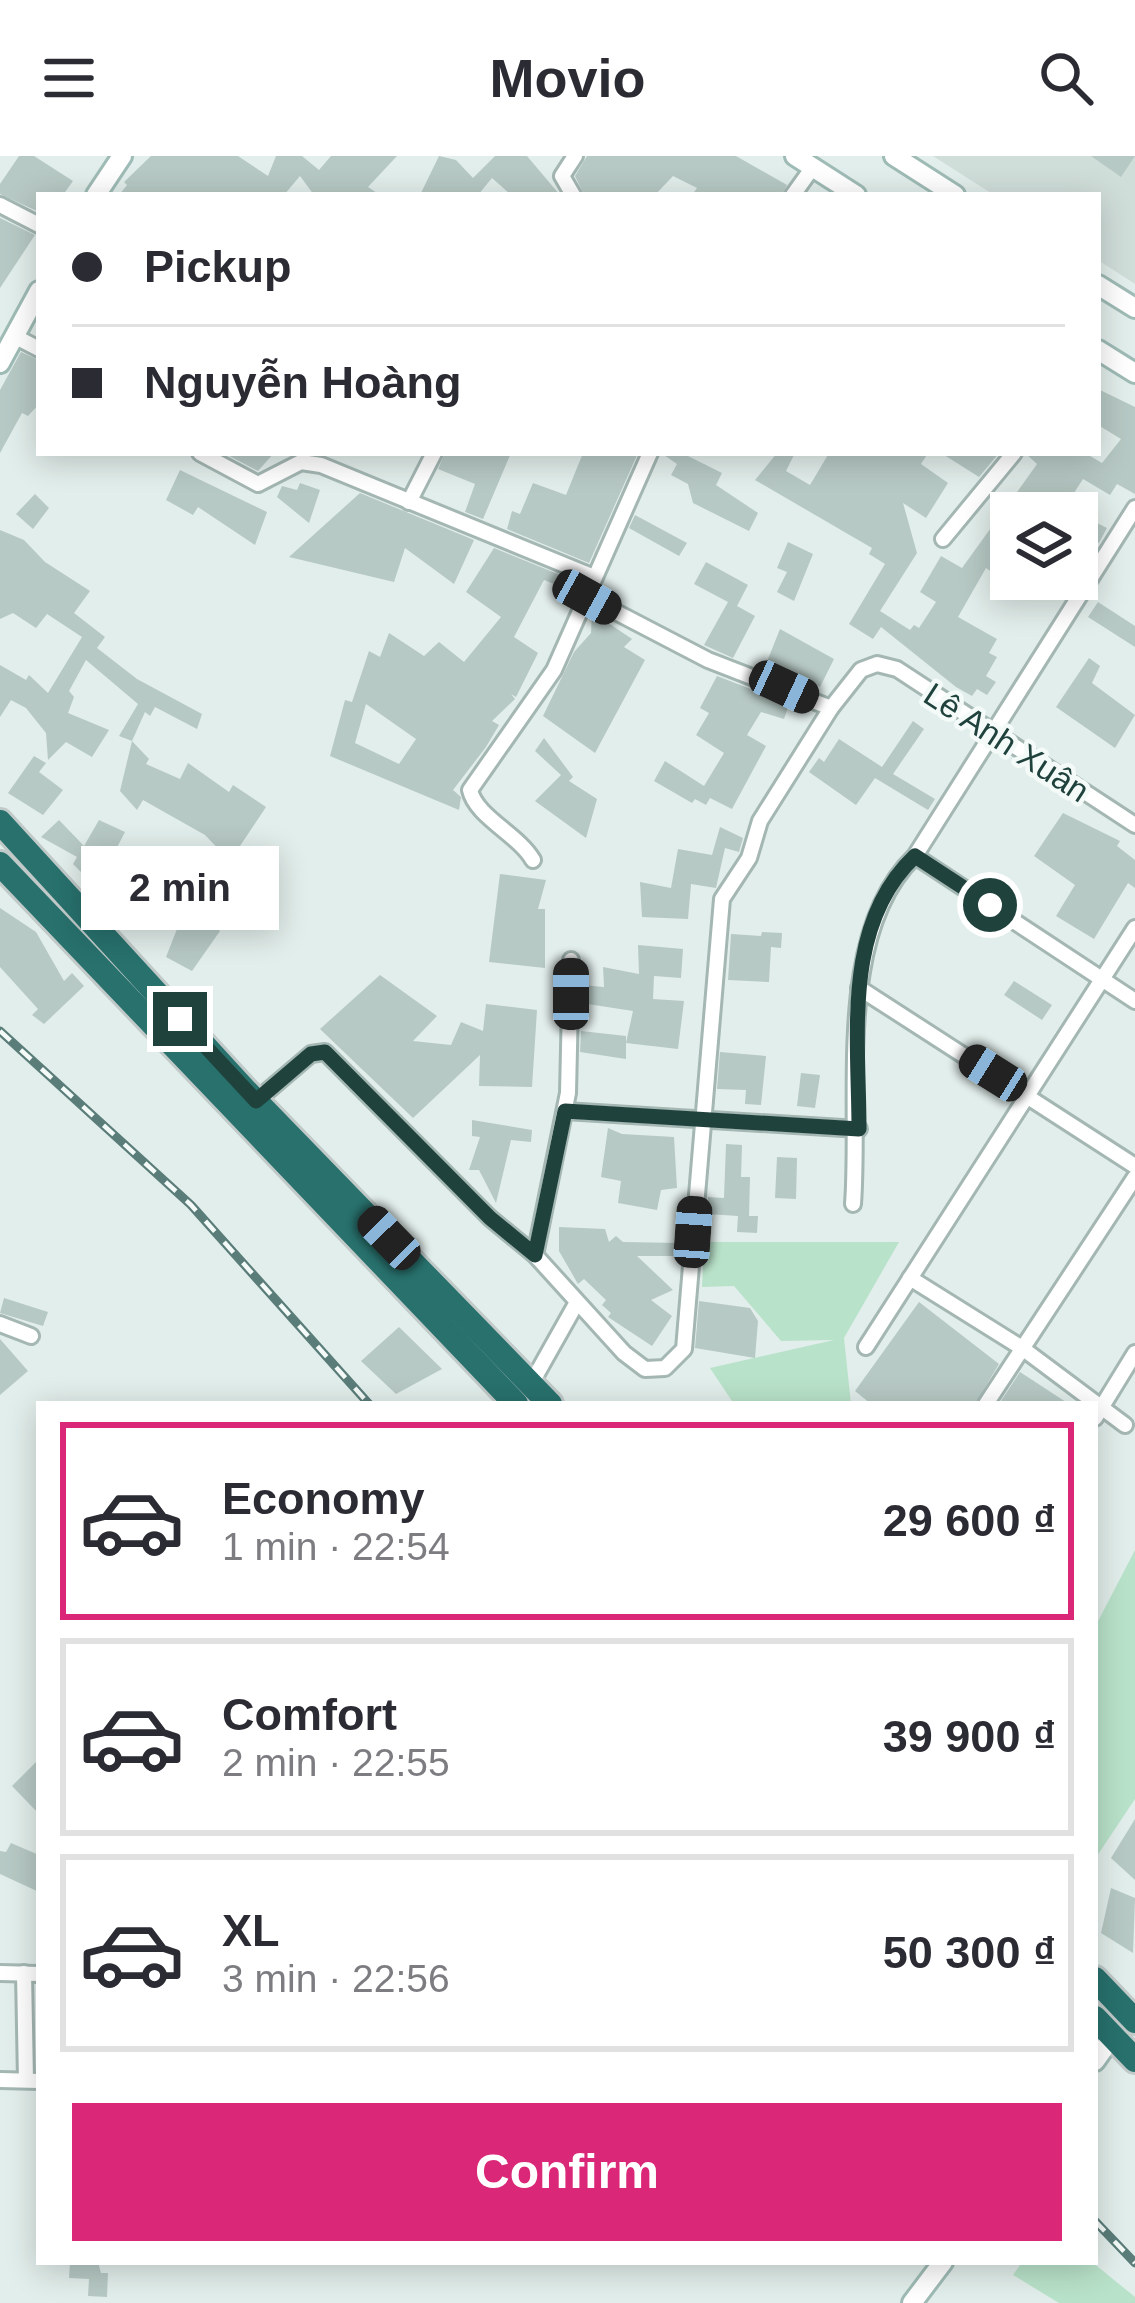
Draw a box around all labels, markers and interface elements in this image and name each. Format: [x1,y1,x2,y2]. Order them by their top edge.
icon: menu [36,45,102,111]
icon: search [1033,45,1099,111]
text: Movio [490,48,646,108]
text: Pickup [144,241,292,292]
text: Nguyễn Hoàng [144,357,462,408]
map controls [990,492,1098,600]
button: layers [990,492,1098,600]
car [547,564,627,630]
car [744,655,824,719]
street label: Lê Anh Xuân [917,675,1096,809]
callout: 2 min [81,845,279,929]
text: 2 min [129,866,231,909]
route start [963,878,1017,932]
car [553,958,589,1030]
route end [153,992,207,1046]
car [953,1039,1033,1107]
car [673,1195,713,1269]
car [351,1200,427,1276]
icon: car [78,1467,186,1575]
text: Economy [222,1473,425,1524]
text: 29 600 ₫ [883,1495,1056,1546]
text: 1 min · 22:54 [222,1525,450,1568]
icon: car [78,1683,186,1791]
text: Comfort [222,1689,397,1740]
text: 39 900 ₫ [883,1711,1056,1762]
text: 2 min · 22:55 [222,1741,450,1784]
icon: car [78,1899,186,2007]
text: XL [222,1905,280,1956]
text: 50 300 ₫ [883,1927,1056,1978]
text: 3 min · 22:56 [222,1957,450,2000]
button: Confirm [72,2103,1062,2241]

